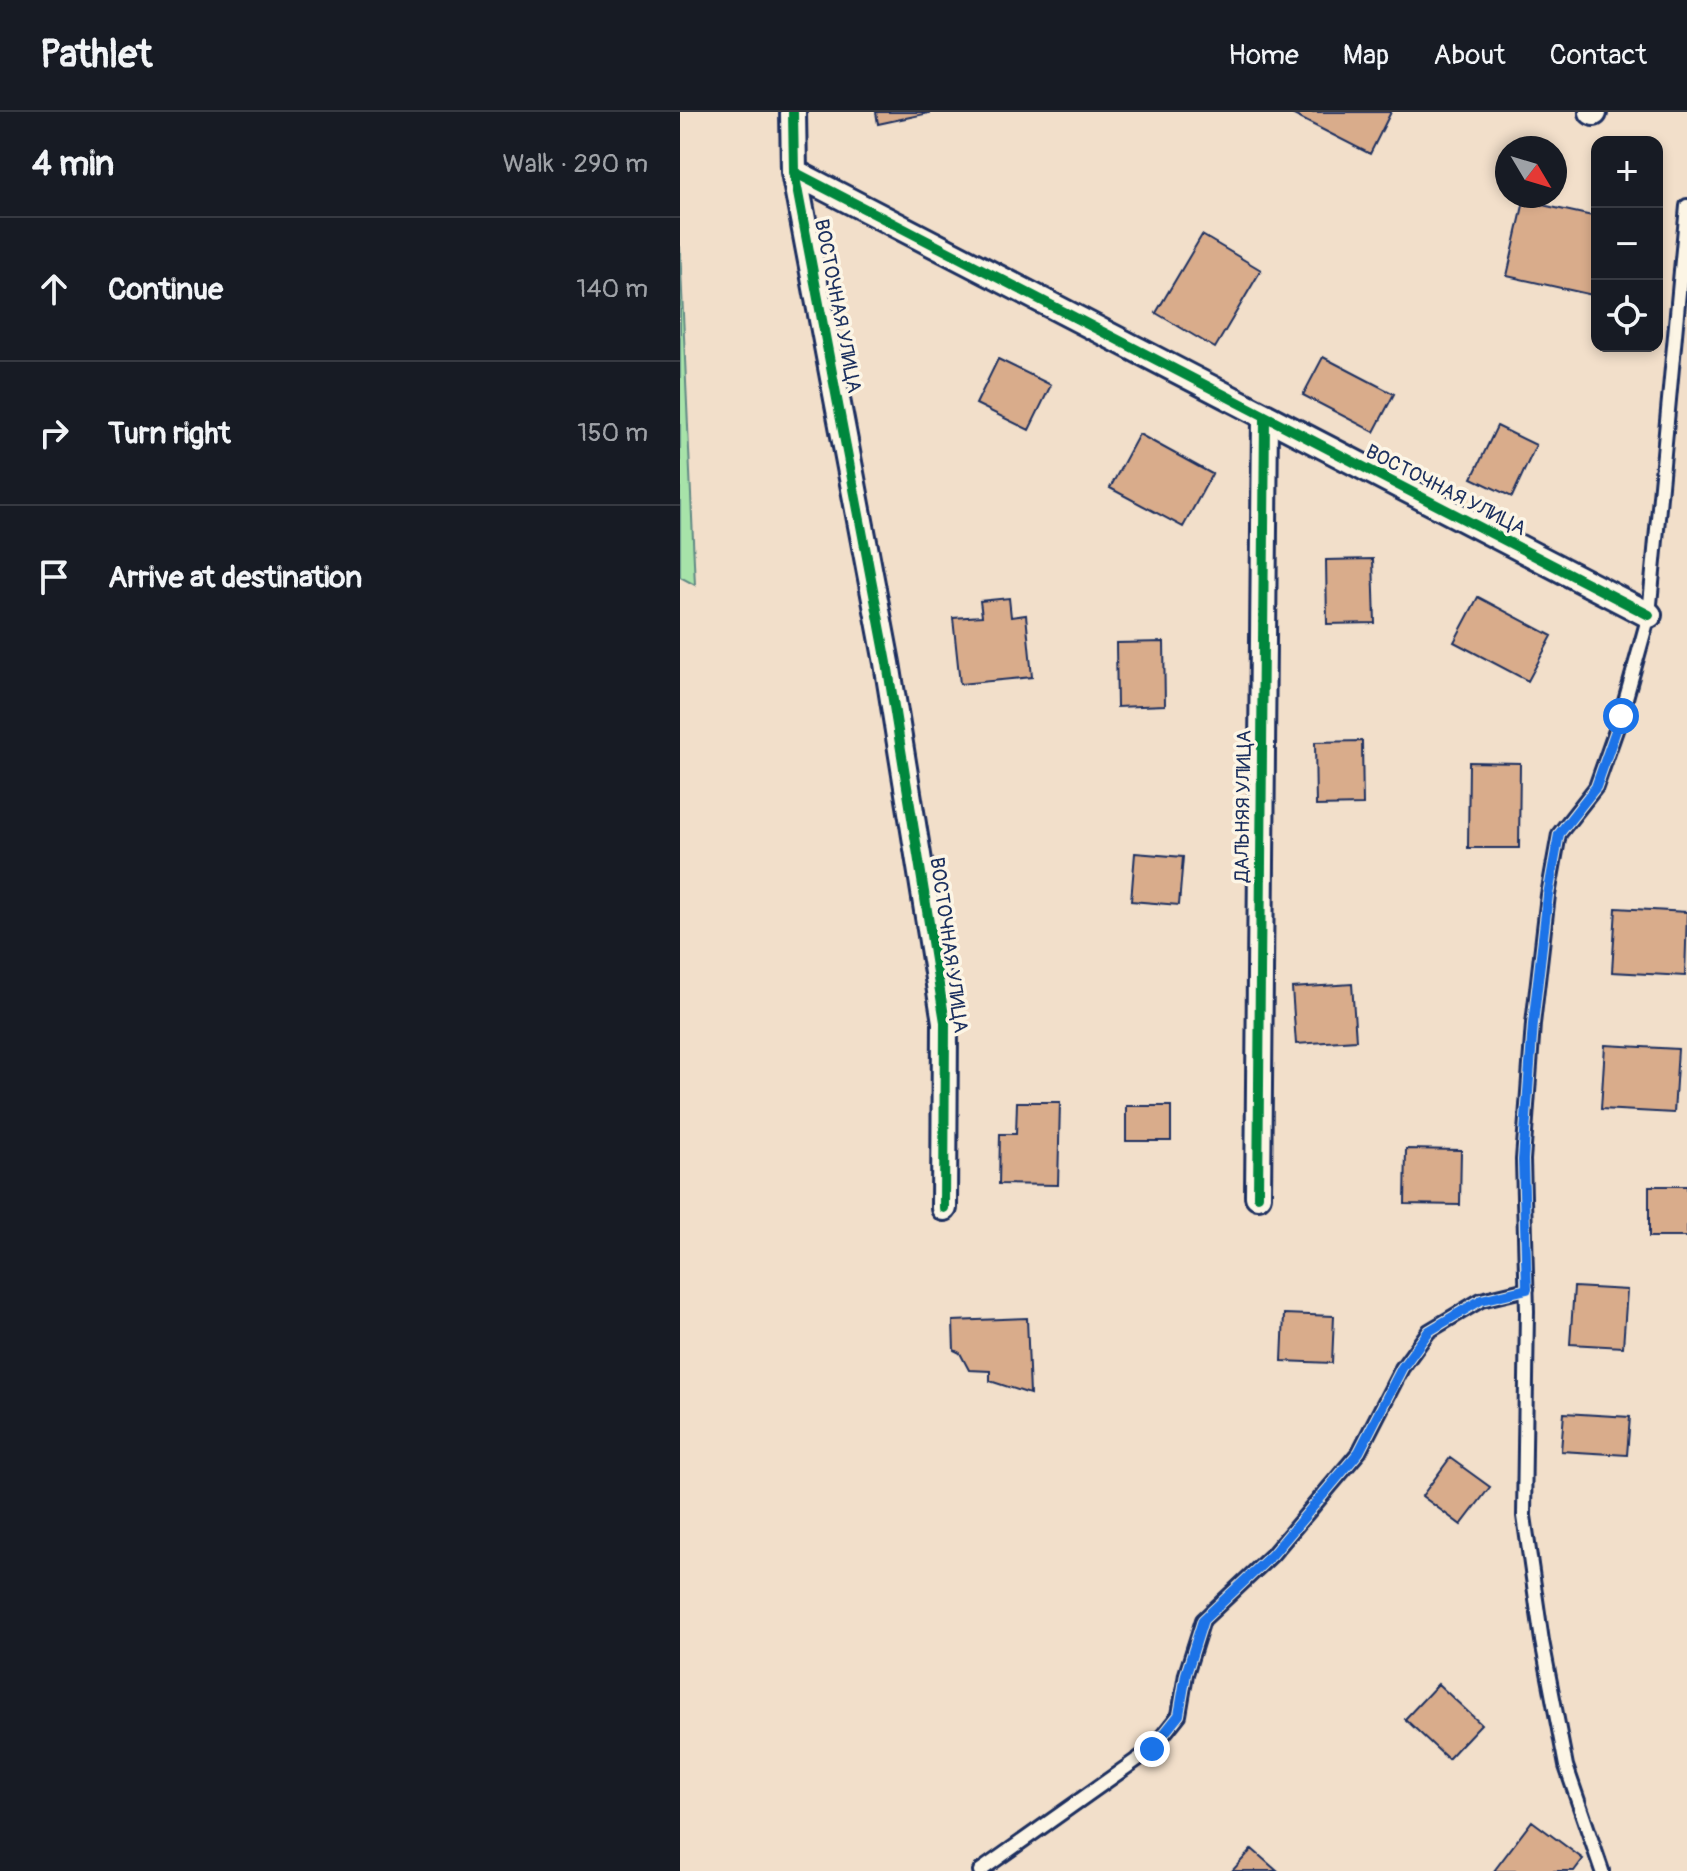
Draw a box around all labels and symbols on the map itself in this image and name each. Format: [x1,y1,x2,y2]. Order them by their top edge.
north arrow [1495,136,1567,208]
street label: ВОСТОЧНАЯ УЛИЦА [809,217,867,395]
street label: ВОСТОЧНАЯ УЛИЦА [1362,439,1530,541]
route start [1603,698,1639,734]
street label: ДАЛЬНЯЯ УЛИЦА [1229,730,1257,883]
street label: ВОСТОЧНАЯ УЛИЦА [924,856,974,1034]
route end [1134,1731,1170,1767]

